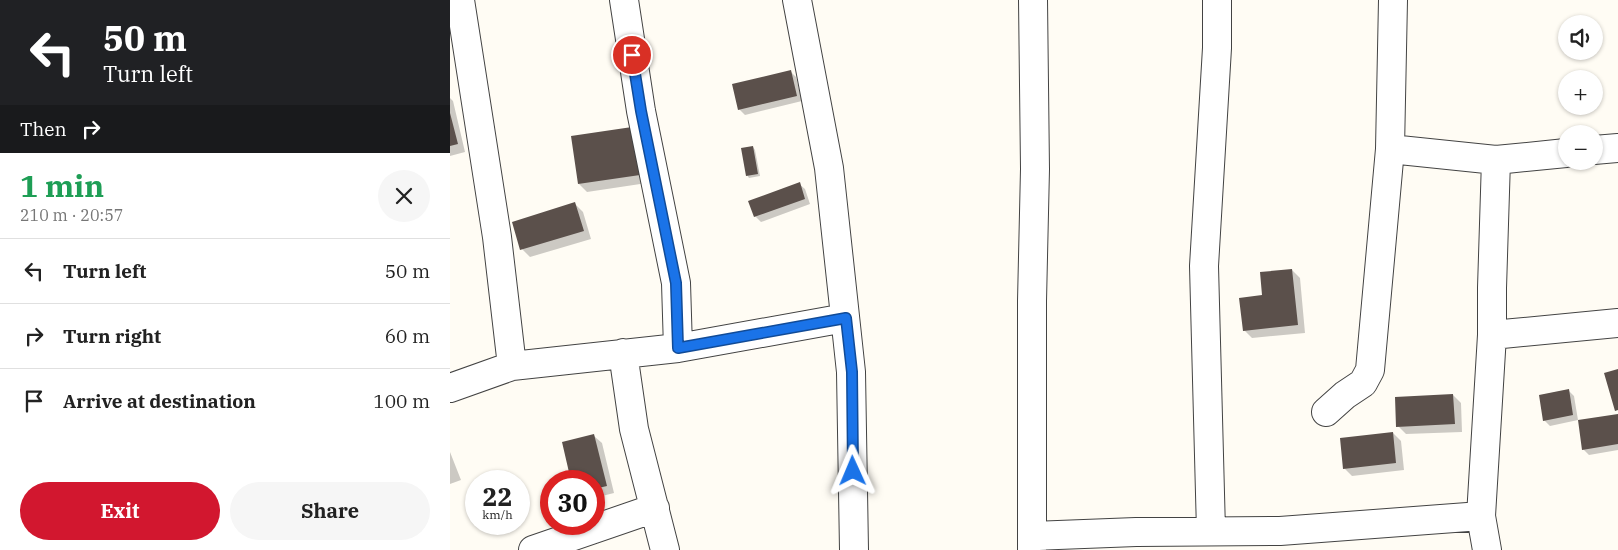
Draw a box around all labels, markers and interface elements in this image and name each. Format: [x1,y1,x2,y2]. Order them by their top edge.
text: 50 m [103,15,187,61]
map controls [1558,15,1603,170]
button: sound [1558,15,1603,60]
icon: left [20,20,85,85]
pin [611,34,653,76]
icon: arrive [618,41,646,69]
text: Turn left [103,59,193,88]
button: + [1558,70,1603,115]
icon: right [77,115,105,143]
text: Then [20,117,67,141]
button: − [1558,125,1603,170]
text: 1 min [20,166,104,205]
button: close [378,170,430,222]
text: 210 m · 20:57 [20,205,123,225]
icon: left [20,257,48,285]
text: Turn left [63,259,146,283]
text: 50 m [385,259,430,283]
icon: right [20,322,48,350]
text: Turn right [63,324,161,348]
text: 60 m [385,324,430,348]
icon: arrive [20,387,48,415]
text: Arrive at destination [63,389,256,413]
text: 100 m [373,389,430,413]
position arrow [826,444,878,496]
speed limit sign: 30 [540,470,605,535]
text: 22 [482,480,513,513]
button: Exit [20,482,220,540]
button: Share [230,482,430,540]
text: km/h [482,507,513,522]

